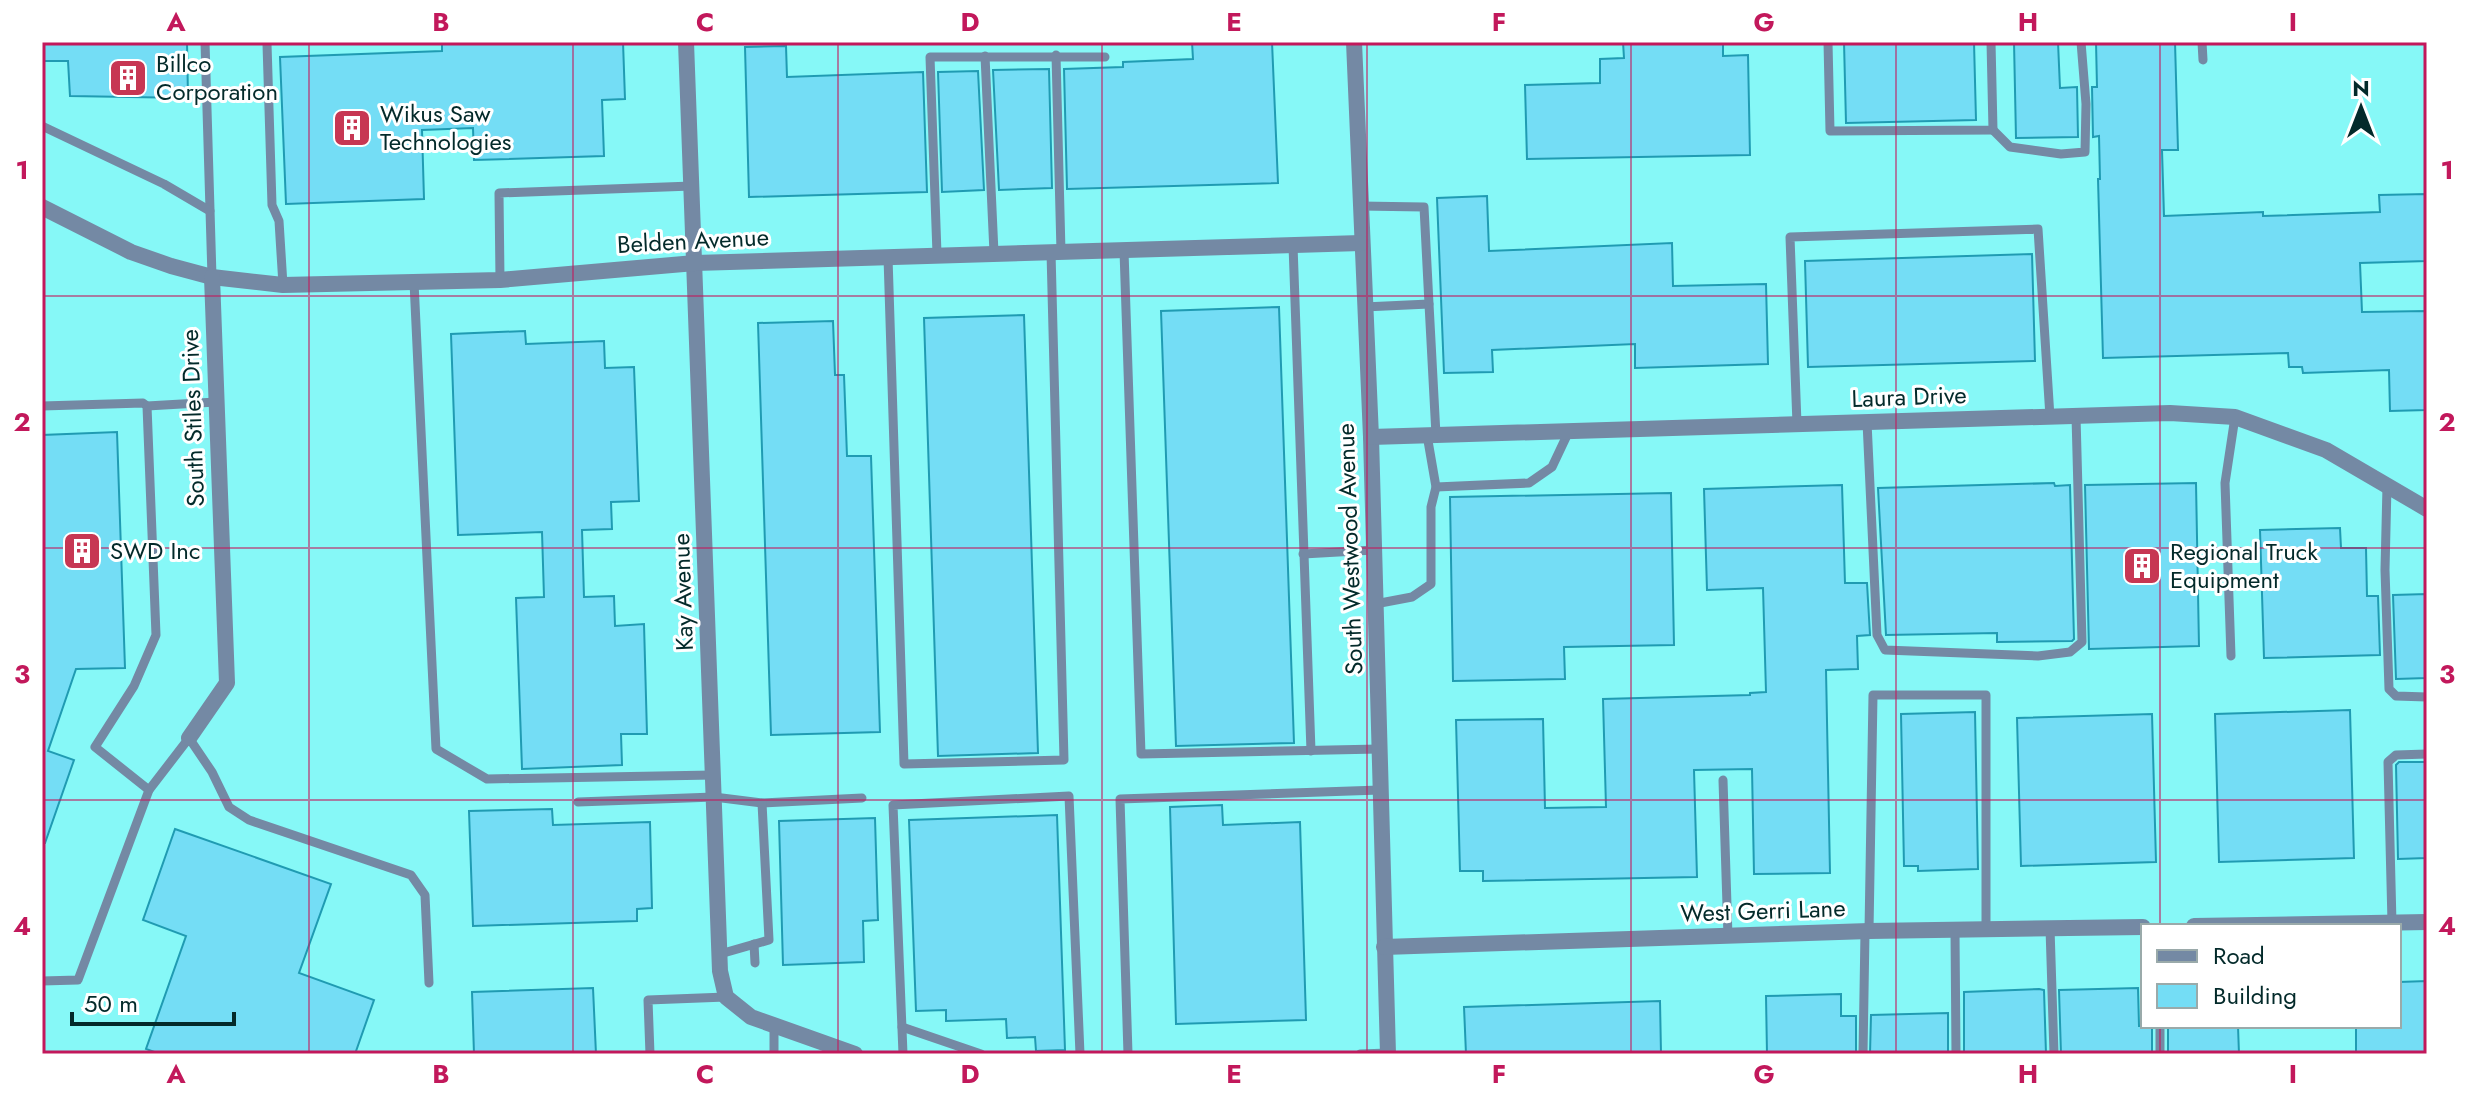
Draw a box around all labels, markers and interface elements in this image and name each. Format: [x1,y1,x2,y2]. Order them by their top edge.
text: A [165,3,186,41]
text: B [432,3,450,41]
text: C [696,3,714,41]
text: D [960,3,980,41]
text: E [1226,3,1242,41]
text: F [1492,3,1506,41]
text: G [1753,3,1775,41]
text: H [2018,3,2038,41]
text: I [2289,3,2297,41]
place label: Billco Corporation [156,46,278,109]
building icon: Billco Corporation [107,57,149,99]
north arrow [2321,68,2401,148]
text: N [2352,72,2370,104]
place label: Wikus Saw Technologies [380,96,511,159]
building icon: Wikus Saw Technologies [331,107,373,149]
text: 1 [15,151,29,189]
text: 1 [2440,151,2454,189]
street label: Belden Avenue [616,219,770,262]
street label: South Stiles Drive [172,329,213,507]
street label: Laura Drive [1851,377,1967,416]
text: 2 [13,403,31,441]
text: 2 [2438,403,2456,441]
street label: South Westwood Avenue [1328,423,1371,675]
building icon: SWD Inc [61,530,103,572]
place label: SWD Inc [110,533,200,568]
street label: Kay Avenue [663,533,702,651]
place label: Regional Truck Equipment [2170,534,2318,597]
building icon: Regional Truck Equipment [2121,545,2163,587]
text: 3 [14,655,30,693]
text: 3 [2439,655,2455,693]
street label: West Gerri Lane [1680,890,1846,931]
text: 4 [13,907,31,945]
text: 4 [2438,907,2456,945]
legend [2141,924,2401,1028]
text: Road [2213,938,2265,973]
scale bar [72,976,234,1026]
text: Building [2213,978,2297,1013]
text: 50 m [84,986,138,1021]
text: A [165,1055,186,1093]
text: B [432,1055,450,1093]
text: C [696,1055,714,1093]
text: D [960,1055,980,1093]
text: E [1226,1055,1242,1093]
text: F [1492,1055,1506,1093]
text: G [1753,1055,1775,1093]
text: H [2018,1055,2038,1093]
text: I [2289,1055,2297,1093]

